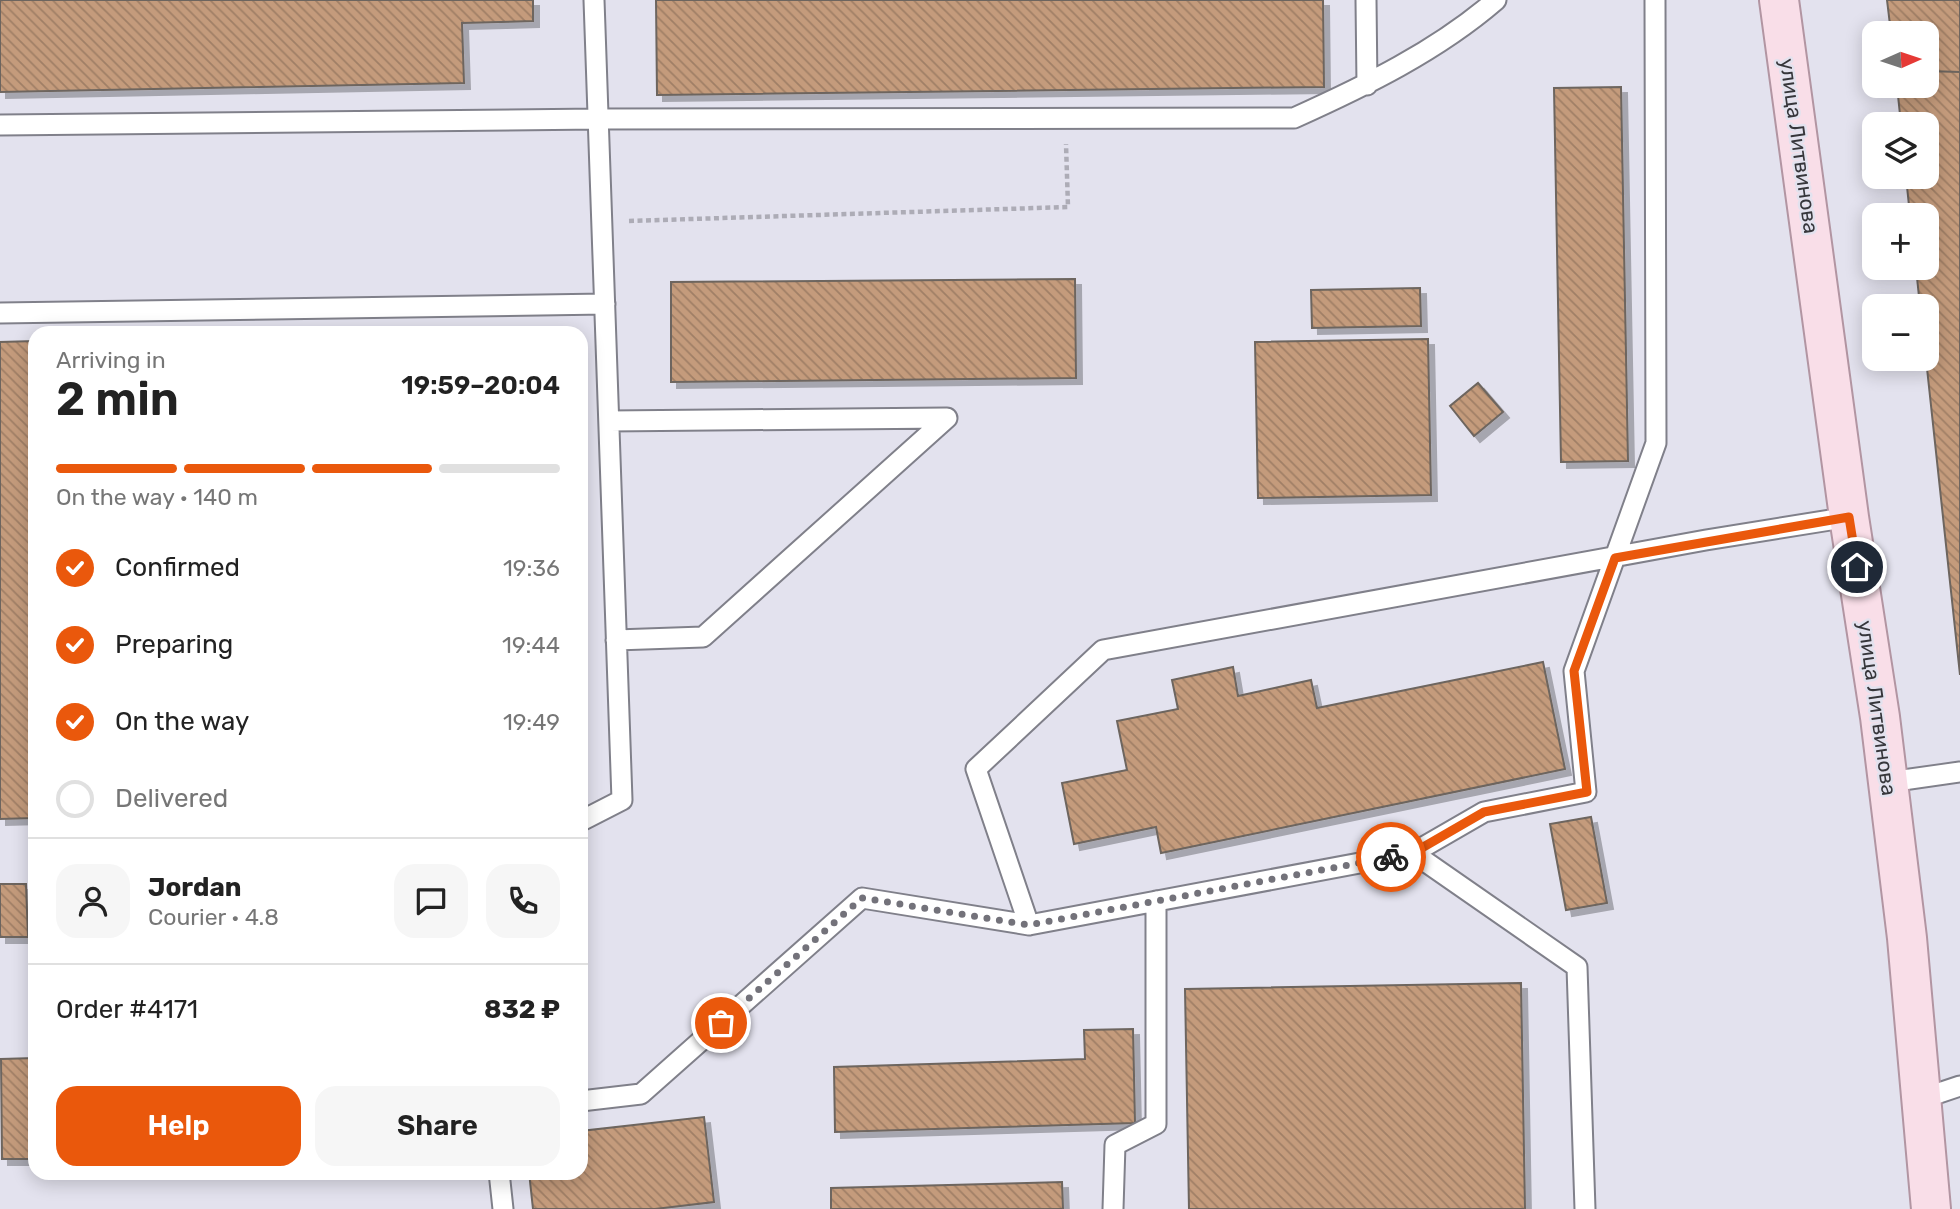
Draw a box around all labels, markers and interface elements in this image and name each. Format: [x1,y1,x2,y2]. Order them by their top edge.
north arrow [1862,21,1939,98]
map controls [1862,21,1939,371]
street label: улица Литвинова [1775,57,1824,235]
button: layers [1862,112,1939,189]
button: + [1862,203,1939,280]
button: − [1862,294,1939,371]
text: Arriving in [56,346,166,374]
text: 19:59–20:04 [401,370,560,401]
text: 2 min [56,372,179,427]
text: On the way · 140 m [56,483,258,511]
pin [1827,537,1887,597]
icon: home [1838,548,1876,586]
icon: check [56,549,94,587]
text: Confirmed [115,552,240,583]
text: 19:36 [503,554,560,582]
street label: улица Литвинова [1853,619,1902,797]
icon: check [56,626,94,664]
text: Preparing [115,629,233,660]
text: 19:44 [502,631,560,659]
icon: check [56,703,94,741]
text: On the way [115,706,249,737]
text: 19:49 [503,708,560,736]
text: Delivered [115,783,228,814]
courier [1356,822,1426,892]
icon: bike [1372,838,1410,876]
button: person [56,864,130,938]
button: chat [394,864,468,938]
button: phone [486,864,560,938]
text: Jordan [148,872,241,903]
text: Courier · 4.8 [148,903,279,931]
pin [691,993,751,1053]
text: Order #4171 [56,994,198,1025]
text: 832 ₽ [484,994,560,1025]
icon: bag [702,1004,740,1042]
button: Help [56,1086,301,1166]
button: Share [315,1086,560,1166]

